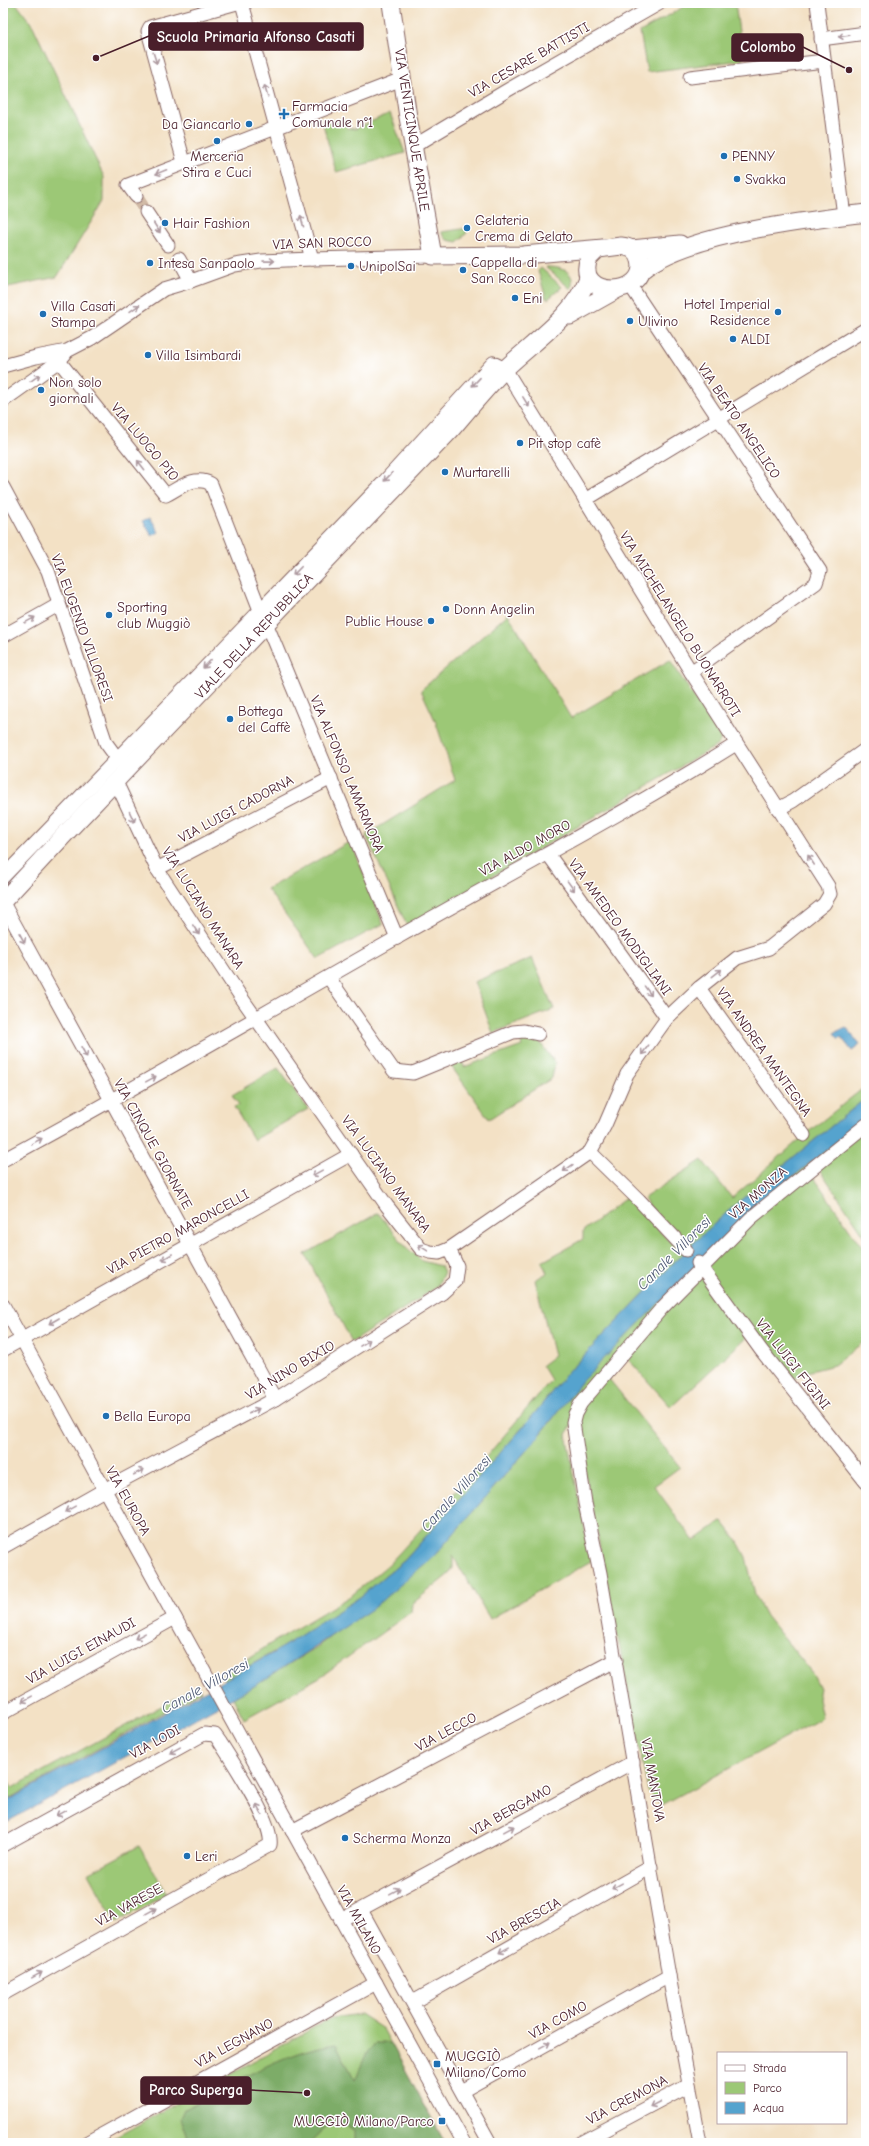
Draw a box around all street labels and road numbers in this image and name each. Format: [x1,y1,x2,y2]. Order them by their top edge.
street label: VIA CESARE BATTISTI [465,18,593,102]
street label: VIA VENTICINQUE APRILE [391,47,433,213]
street label: VIA SAN ROCCO [272,233,372,253]
street label: VIA BEATO ANGELICO [694,360,784,482]
street label: VIA LUOGO PIO [107,400,183,484]
street label: VIA MICHELANGELO BUONARROTI [616,528,744,720]
street label: VIA EUGENIO VILLORESI [47,552,117,704]
street label: VIALE DELLA REPUBBLICA [191,570,317,702]
street label: VIA ALFONSO LAMARMORA [306,693,388,855]
street label: VIA LUIGI CADORNA [176,772,296,846]
street label: VIA ALDO MORO [477,816,573,880]
street label: VIA LUCIANO MANARA [158,844,248,972]
street label: VIA AMEDEO MODIGLIANI [565,855,675,999]
street label: VIA ANDREA MANTEGNA [713,984,815,1120]
street label: VIA CINQUE GIORNATE [110,1076,196,1212]
street label: VIA LUCIANO MANARA [338,1112,434,1236]
street label: VIA MONZA [725,1163,791,1223]
street label: VIA PIETRO MARONCELLI [104,1186,252,1278]
street label: VIA LUIGI FIGINI [752,1315,834,1413]
street label: VIA NINO BIXIO [242,1337,338,1403]
street label: VIA EUROPA [102,1463,154,1539]
street label: VIA LUIGI EINAUDI [23,1614,139,1688]
street label: VIA LECCO [412,1709,480,1755]
street label: VIA LODI [127,1721,183,1763]
street label: VIA MANTOVA [637,1737,669,1823]
street label: VIA BERGAMO [467,1781,555,1839]
street label: VIA VARESE [93,1880,165,1930]
street label: VIA MILANO [333,1882,385,1958]
street label: VIA BRESCIA [484,1894,564,1948]
street label: VIA COMO [526,1997,590,2043]
street label: VIA LEGNANO [192,2015,276,2071]
street label: VIA CREMONA [584,2072,670,2128]

